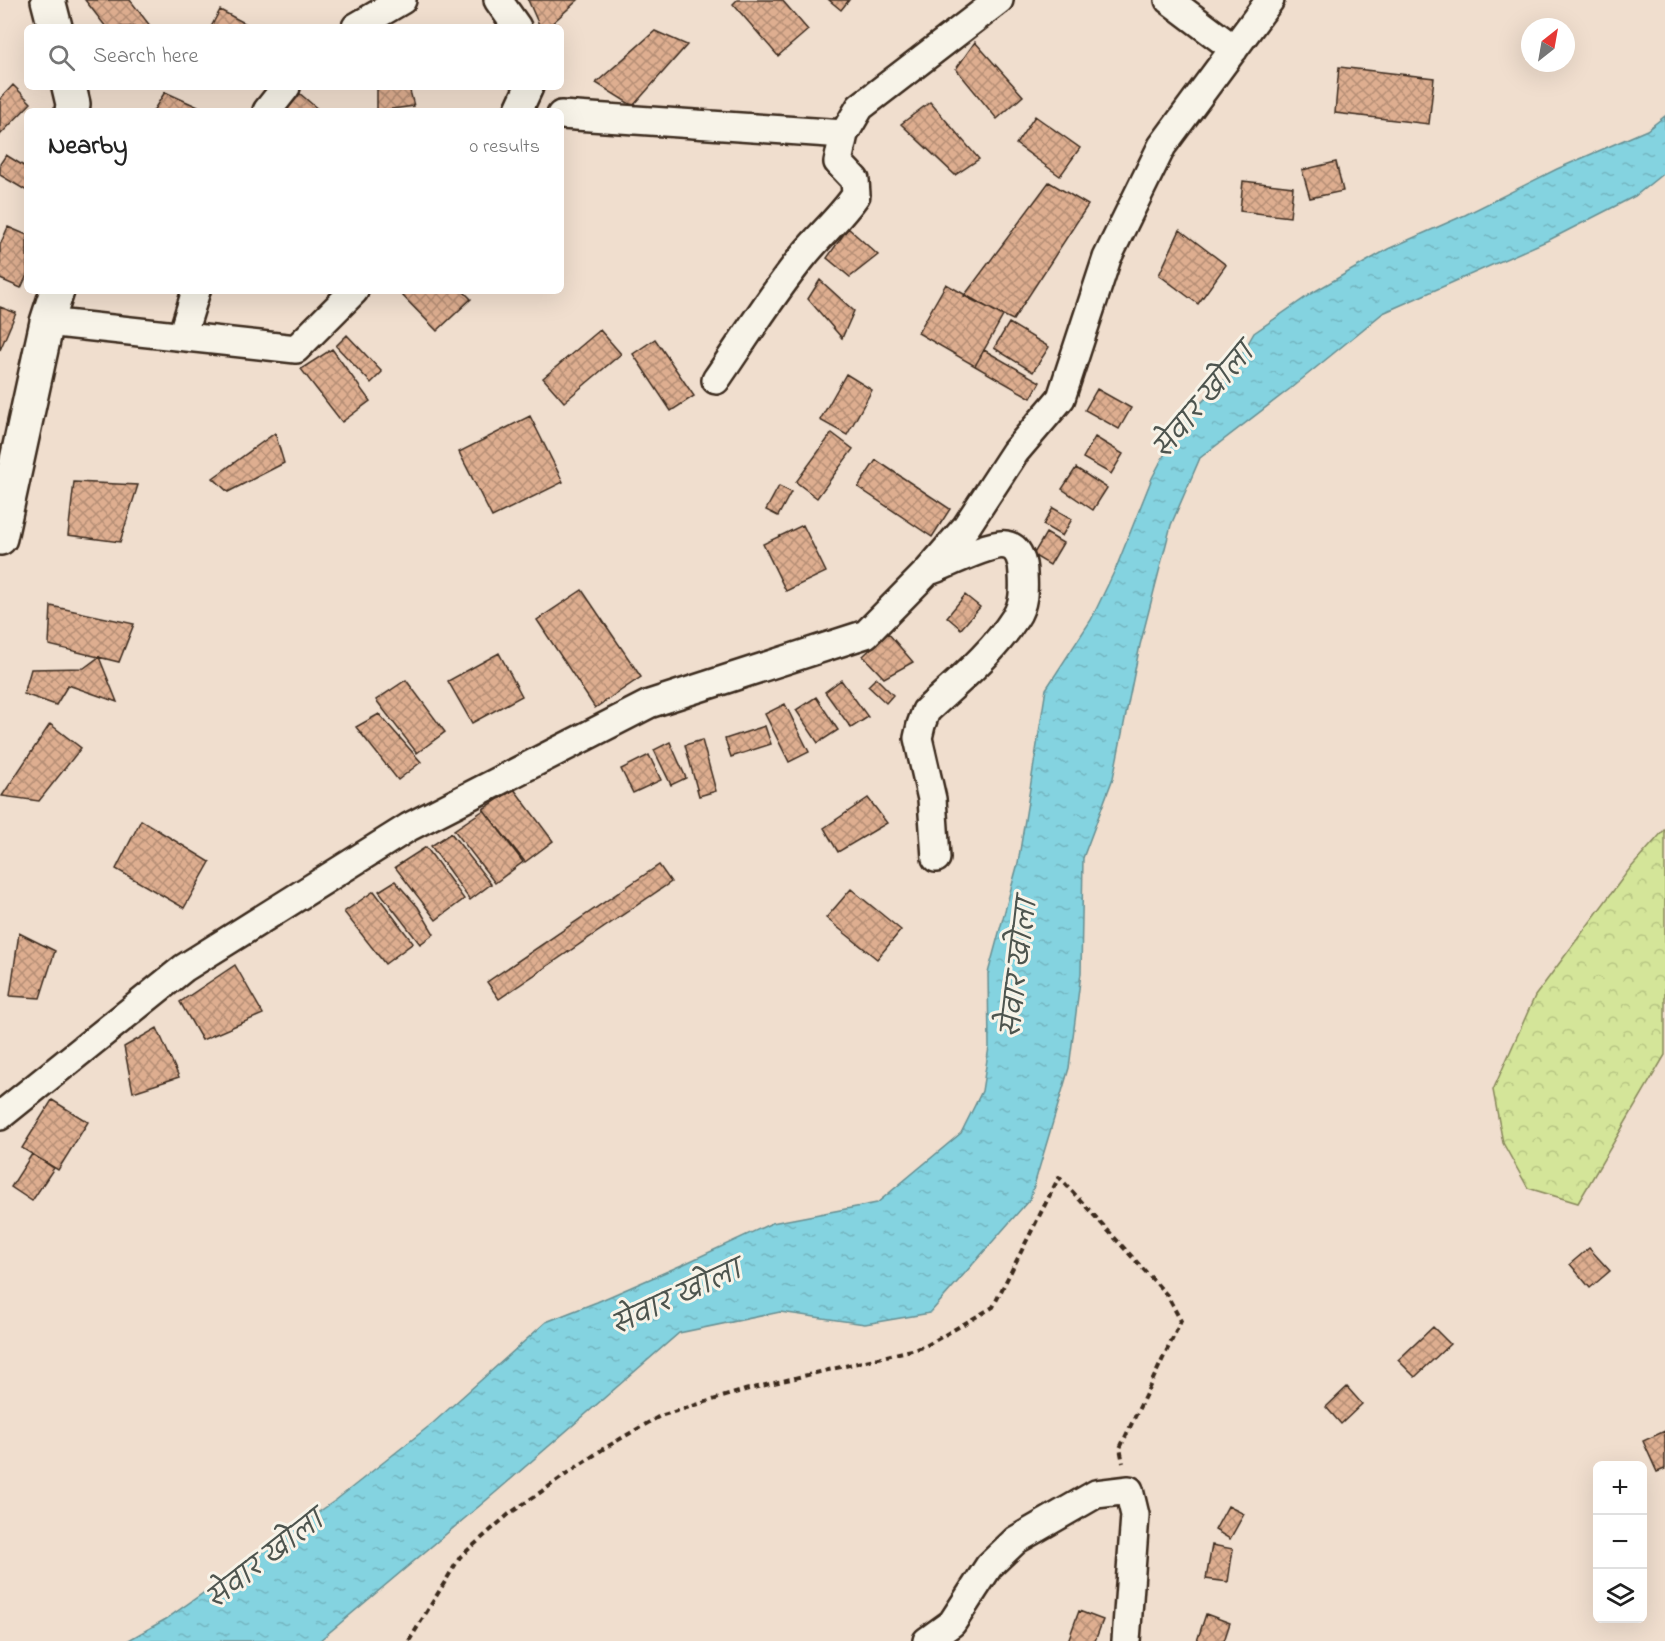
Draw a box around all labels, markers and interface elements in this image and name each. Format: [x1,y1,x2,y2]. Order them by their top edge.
north arrow [1521,18,1575,72]
search box [24,24,564,90]
icon: search [45,41,78,74]
text: Search here [93,41,198,73]
text: Nearby [48,128,127,166]
text: 0 results [469,133,540,162]
water label: सेवार खोला [1141,328,1269,469]
water label: सेवार खोला [989,889,1049,1041]
water label: सेवार खोला [603,1246,755,1347]
map controls [1593,1461,1647,1623]
button: + [1593,1461,1647,1515]
water label: सेवार खोला [196,1496,339,1620]
button: − [1593,1515,1647,1569]
button: layers [1593,1569,1647,1623]

